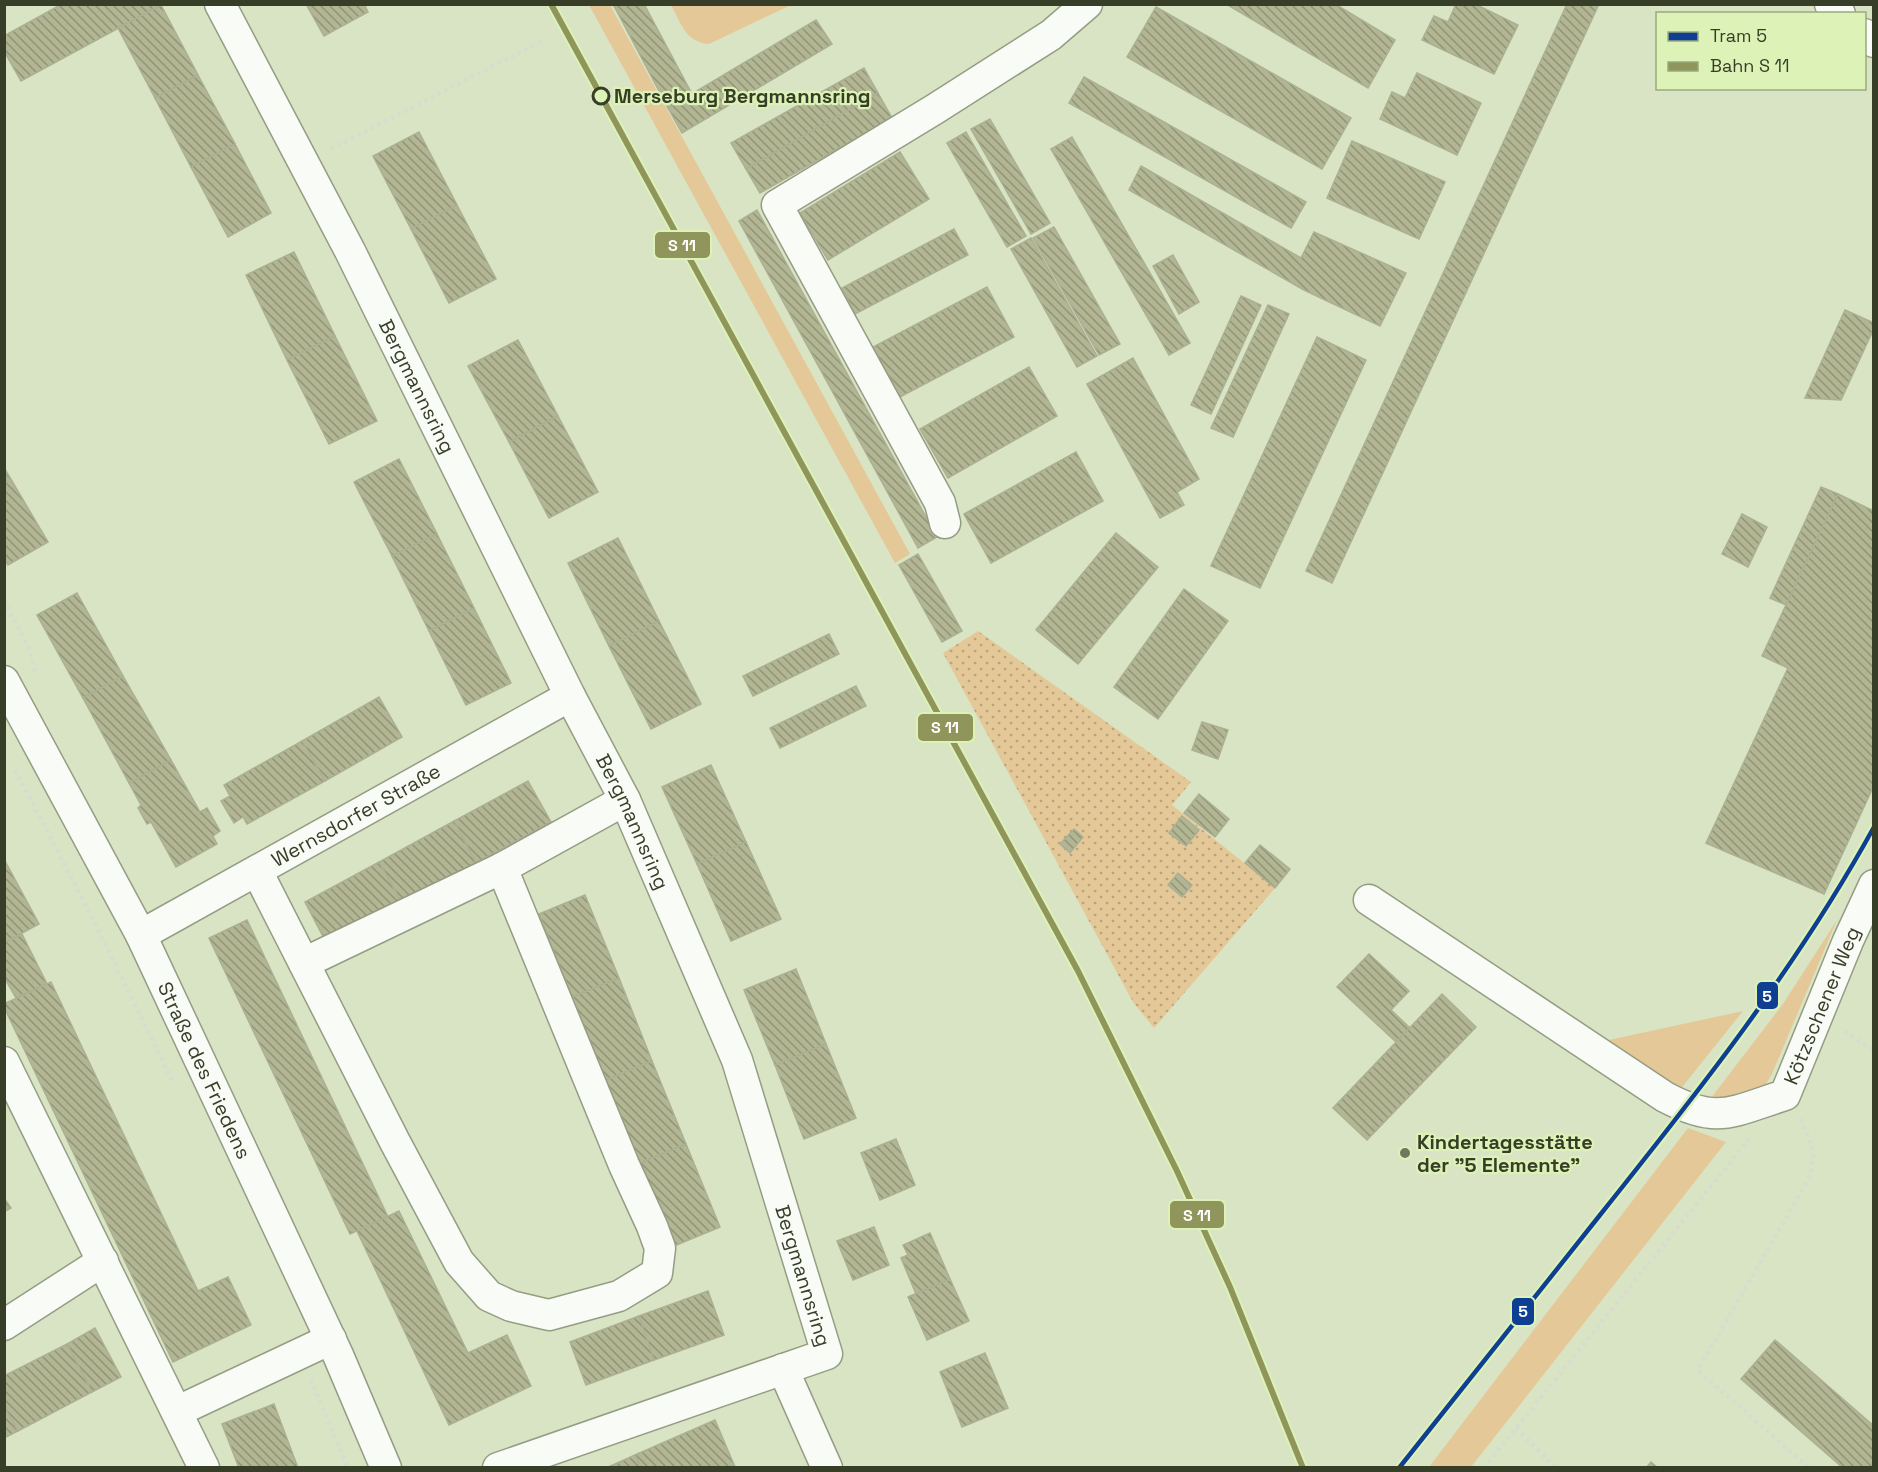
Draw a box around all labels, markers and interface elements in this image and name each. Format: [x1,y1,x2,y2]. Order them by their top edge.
legend [1656,12,1866,90]
text: Tram 5 [1710,24,1767,47]
text: Bahn S 11 [1710,54,1790,77]
place label: Merseburg Bergmannsring [614,83,871,109]
marker: Merseburg Bergmannsring [592,87,610,105]
line badge: S 11 [654,231,711,259]
text: S 11 [668,235,696,256]
street label: Bergmannsring [373,315,461,458]
line badge: S 11 [917,713,974,742]
text: S 11 [931,717,959,738]
street label: Bergmannsring [590,749,675,893]
street label: Wernsdorfer Straße [267,758,445,873]
street label: Kötzschener Weg [1778,922,1866,1088]
street label: Straße des Friedens [152,977,257,1163]
line badge: 5 [1756,981,1779,1010]
text: 5 [1762,986,1772,1007]
place label: Kindertagesstätte der "5 Elemente" [1417,1129,1593,1178]
marker: Kindertagesstätte der "5 Elemente" [1398,1146,1412,1160]
line badge: S 11 [1169,1200,1225,1229]
street label: Bergmannsring [769,1202,837,1350]
text: S 11 [1183,1205,1211,1226]
line badge: 5 [1511,1297,1535,1326]
text: 5 [1518,1301,1528,1322]

